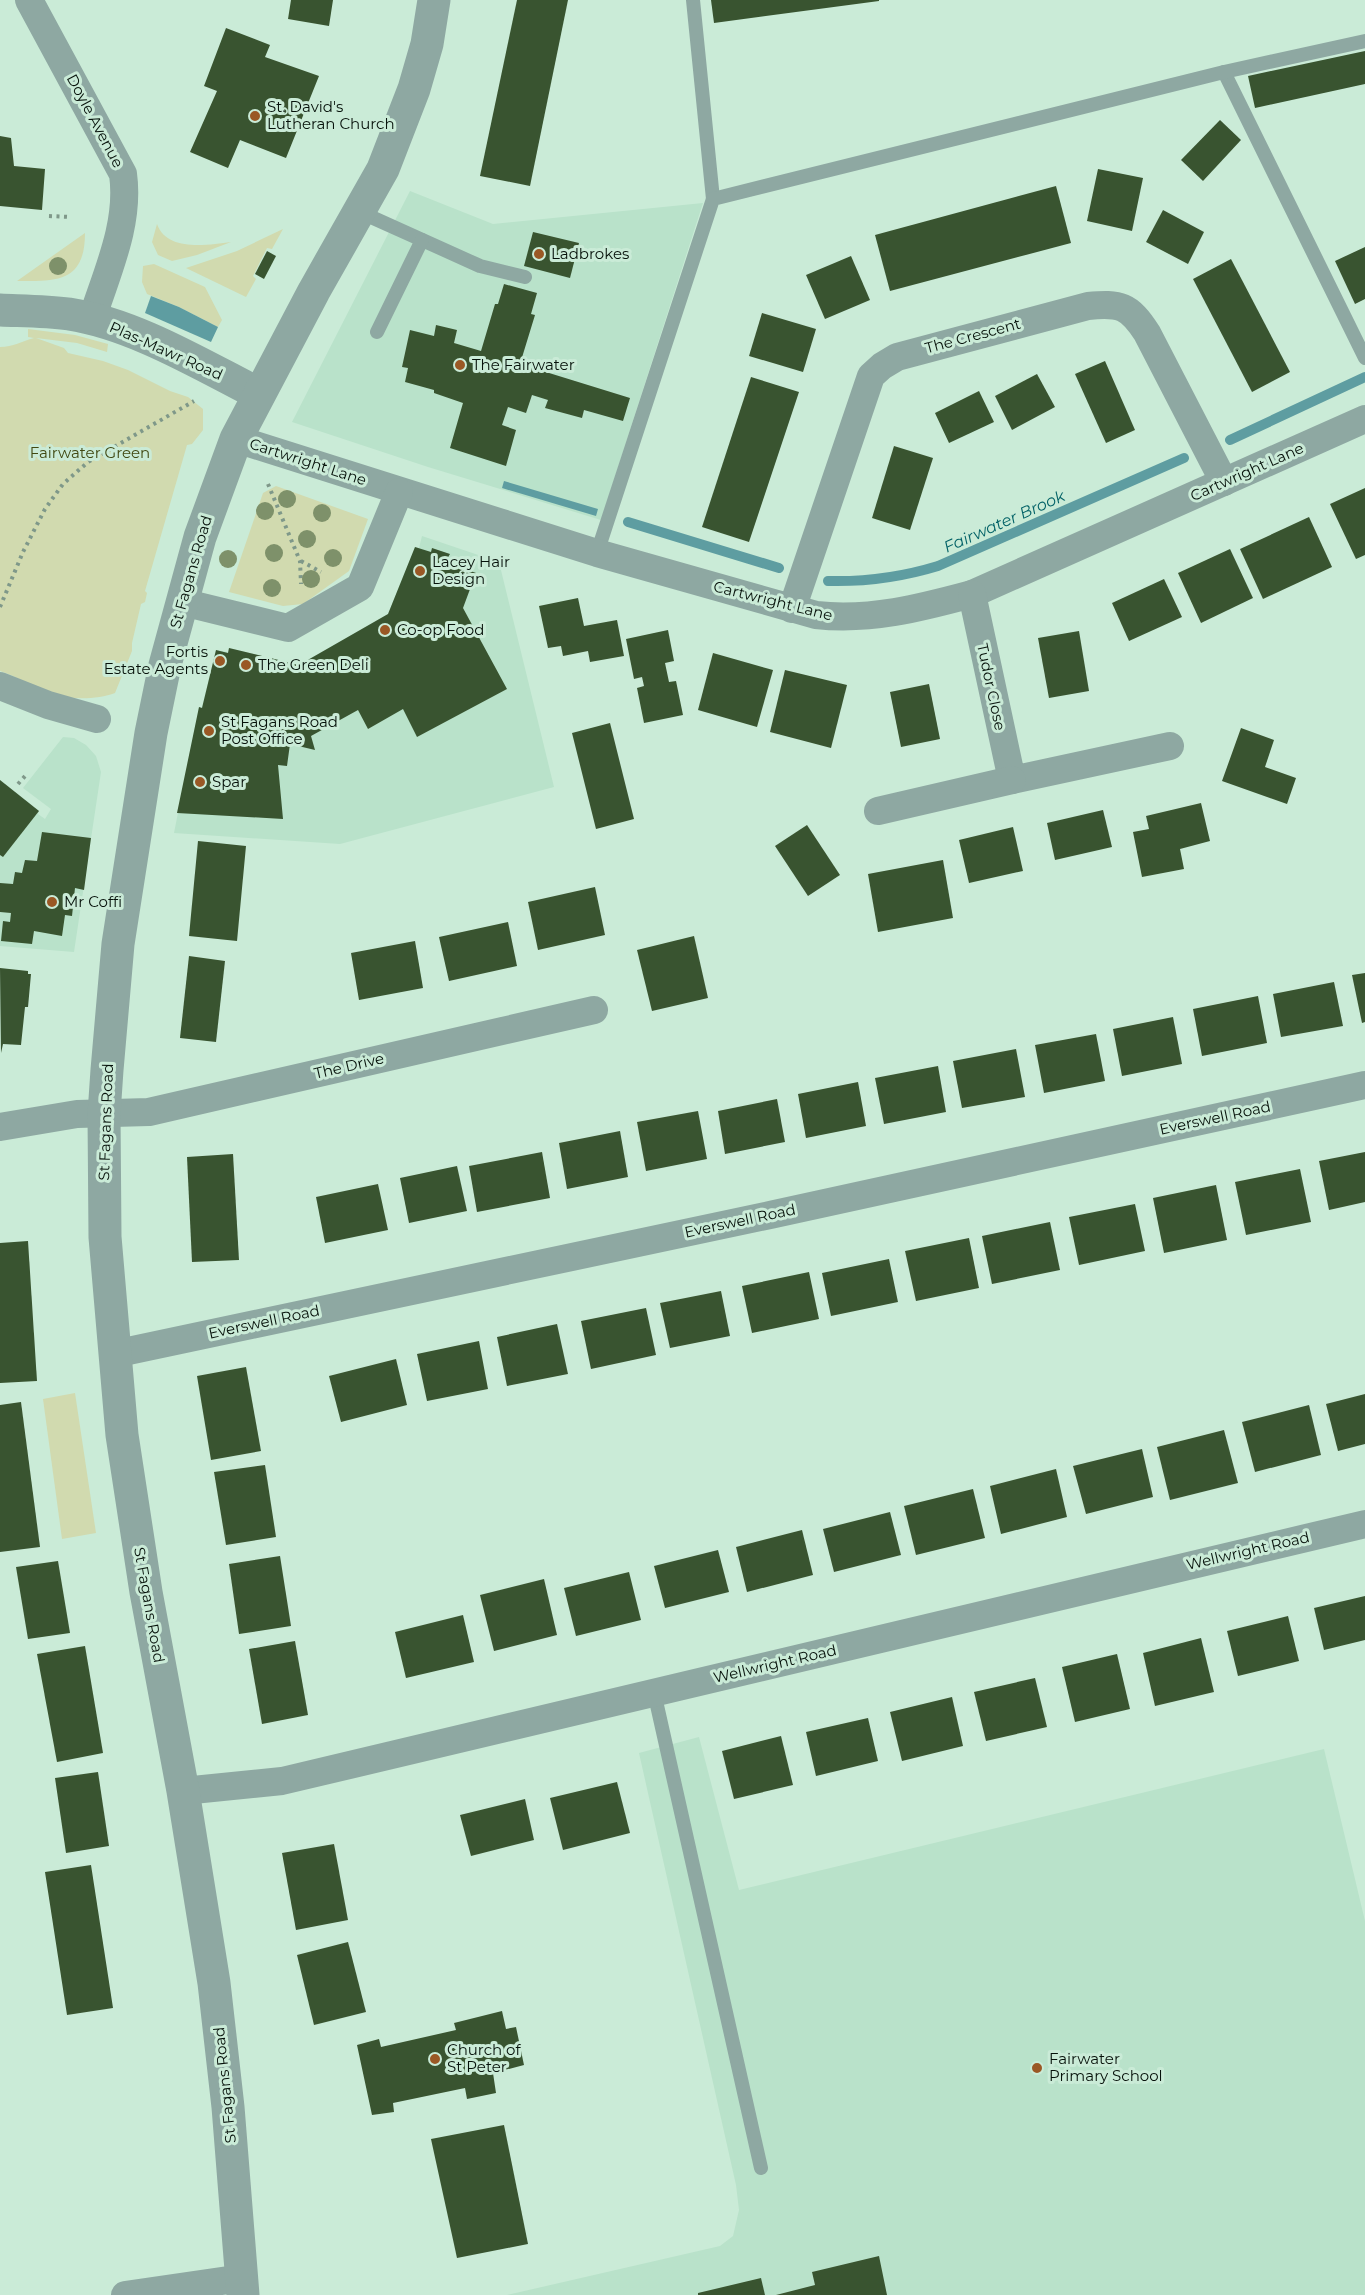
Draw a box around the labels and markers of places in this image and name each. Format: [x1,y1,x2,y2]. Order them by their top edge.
place label: St. David's Lutheran Church [267,97,395,133]
marker: St. David's Lutheran Church [248,109,262,123]
place label: Ladbrokes [551,244,629,263]
marker: Ladbrokes [532,247,546,261]
place label: The Fairwater [472,355,575,374]
marker: The Fairwater [453,358,467,372]
place label: Lacey Hair Design [432,552,510,588]
marker: Lacey Hair Design [413,564,427,578]
place label: Co-op Food [397,620,484,639]
marker: Co-op Food [378,623,392,637]
place label: Fortis Estate Agents [104,642,208,678]
marker: Fortis Estate Agents [213,654,227,668]
place label: The Green Deli [258,655,369,674]
marker: The Green Deli [239,658,253,672]
place label: St Fagans Road Post Office [221,712,338,748]
marker: St Fagans Road Post Office [202,724,216,738]
place label: Spar [212,772,246,791]
marker: Spar [193,775,207,789]
place label: Mr Coffi [64,892,122,911]
marker: Mr Coffi [45,895,59,909]
place label: Church of St Peter [447,2040,521,2076]
place label: Fairwater Primary School [1049,2049,1163,2085]
marker: Church of St Peter [428,2052,442,2066]
marker: Fairwater Primary School [1030,2061,1044,2075]

